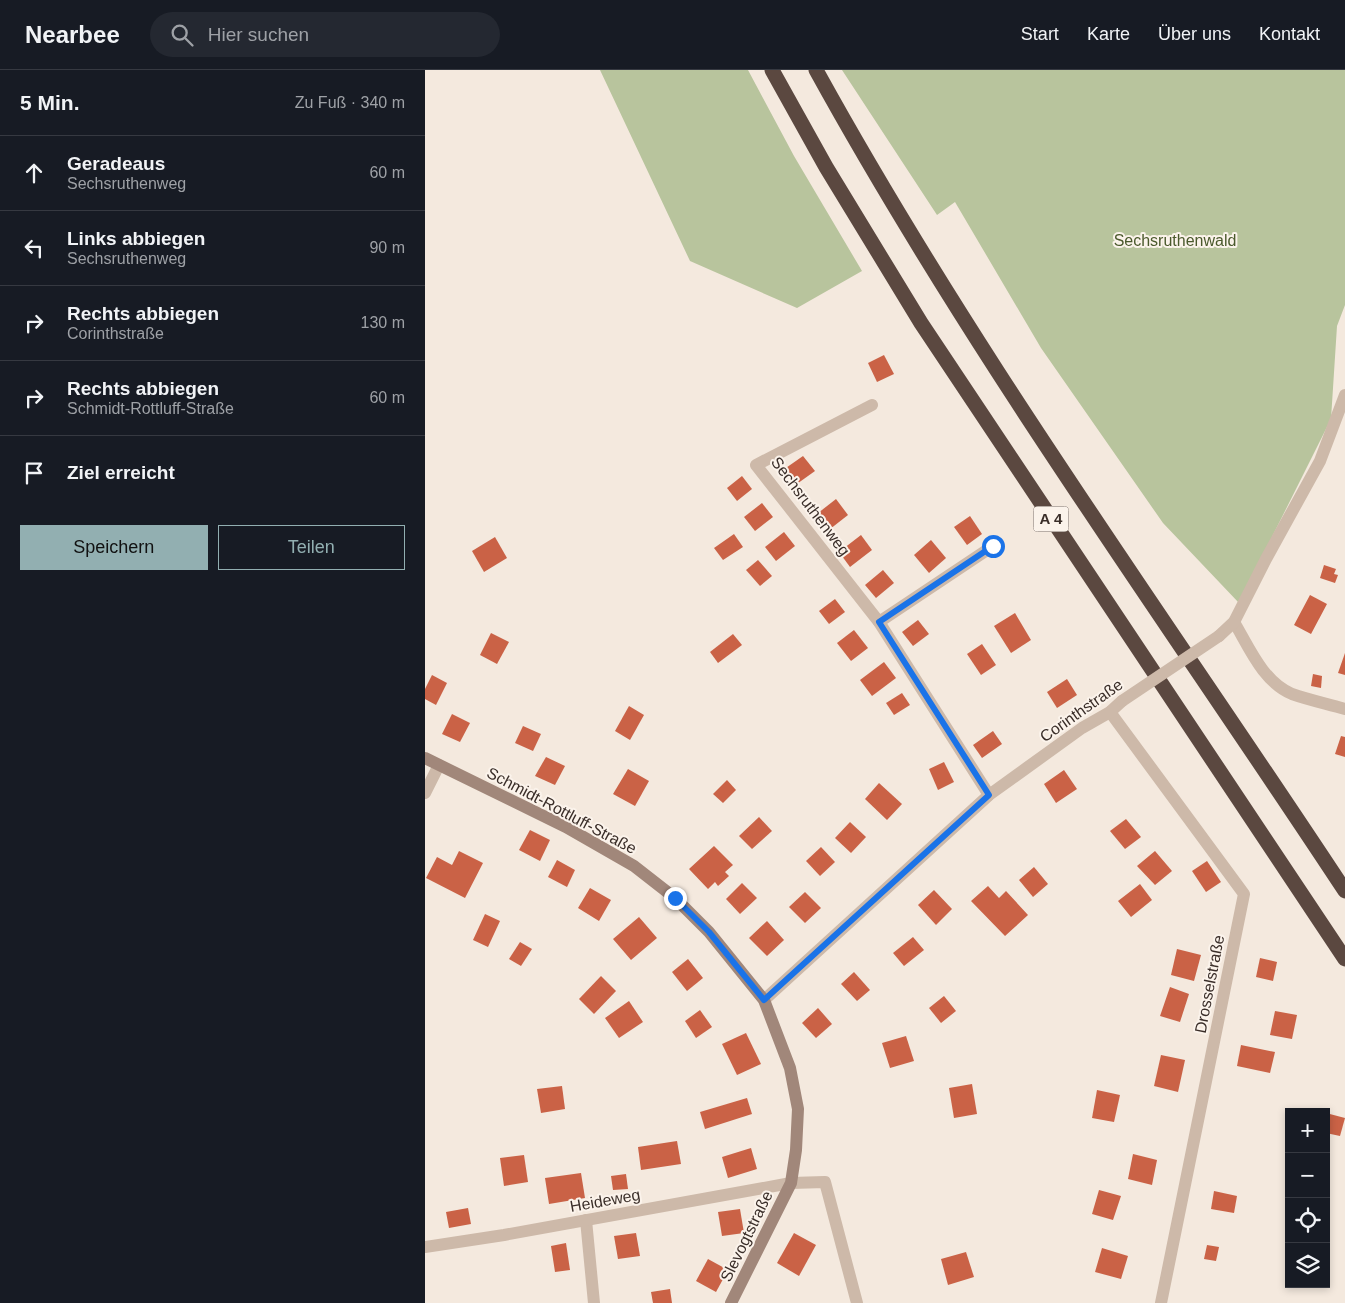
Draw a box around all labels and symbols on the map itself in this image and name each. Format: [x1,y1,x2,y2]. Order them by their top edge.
park label: Sechsruthenwald [1114,232,1236,249]
street label: Sechsruthenweg [768,454,853,559]
road number: A 4 [1033,506,1069,532]
route start [982,535,1005,558]
street label: Corinthstraße [1037,676,1126,745]
street label: Schmidt-Rottluff-Straße [484,764,640,857]
route end [664,887,687,910]
street label: Drosselstraße [1192,933,1227,1035]
street label: Heideweg [569,1186,642,1215]
street label: Slevogtstraße [717,1188,776,1284]

